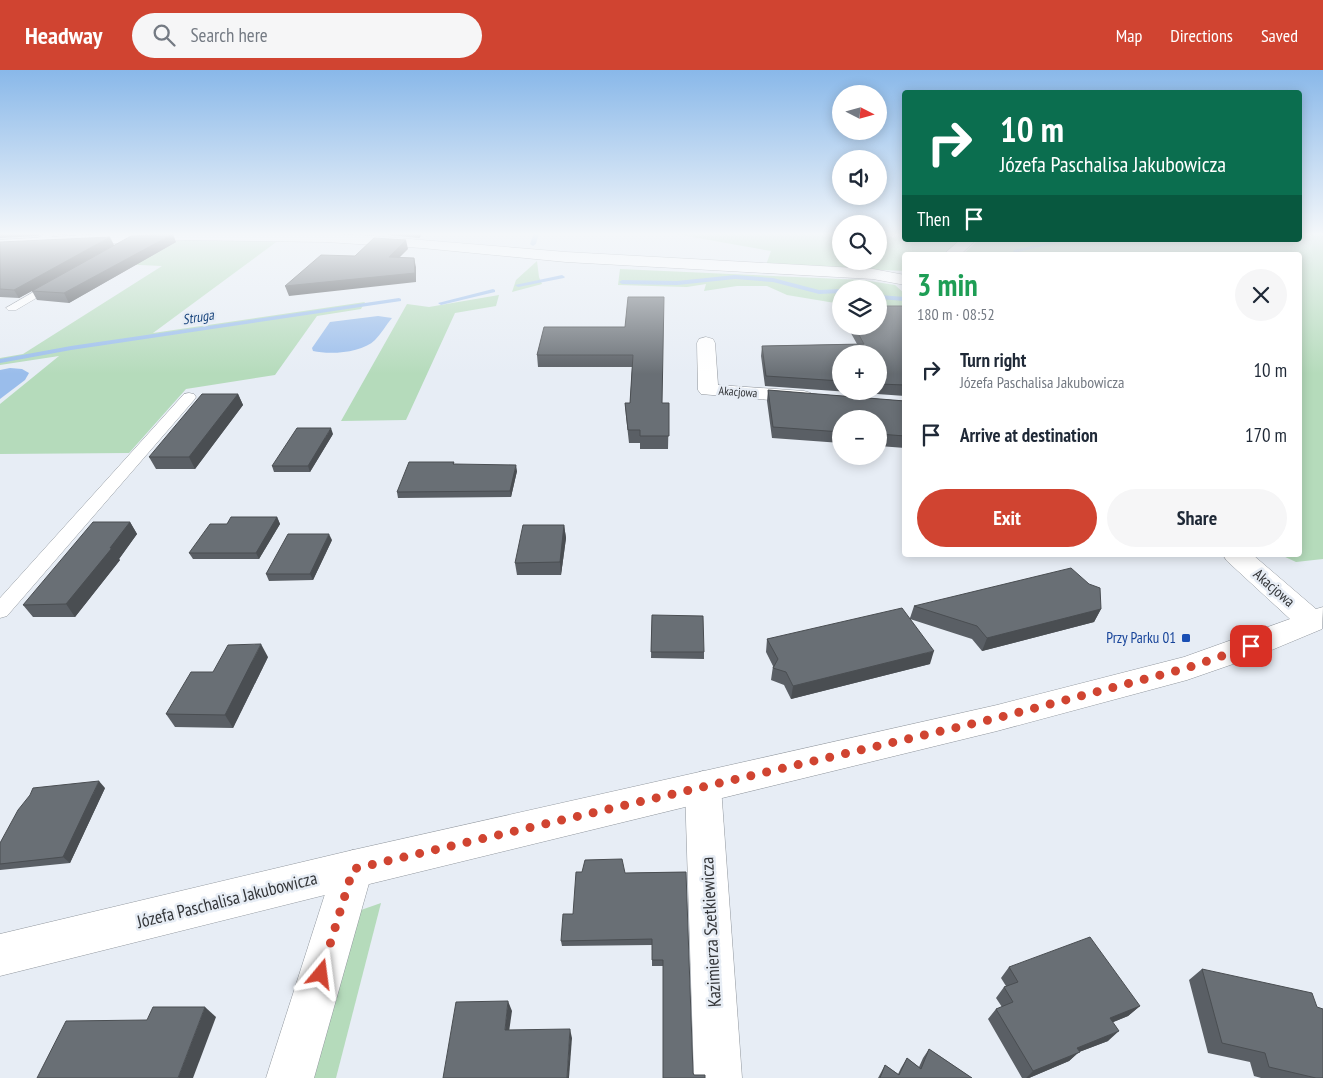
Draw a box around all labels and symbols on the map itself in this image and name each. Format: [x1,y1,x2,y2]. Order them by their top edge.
north arrow [832,85,888,140]
water label: Struga [181,305,216,328]
street label: Akacjowa [718,383,758,400]
street label: Akacjowa [1250,564,1299,611]
pin [1230,625,1272,667]
place label: Przy Parku 01 [1106,628,1176,647]
marker: Przy Parku 01 [1180,632,1192,644]
street label: Kazimierza Szetkiewicza [695,856,726,1008]
street label: Józefa Paschalisa Jakubowicza [133,866,319,933]
position arrow [294,947,346,999]

